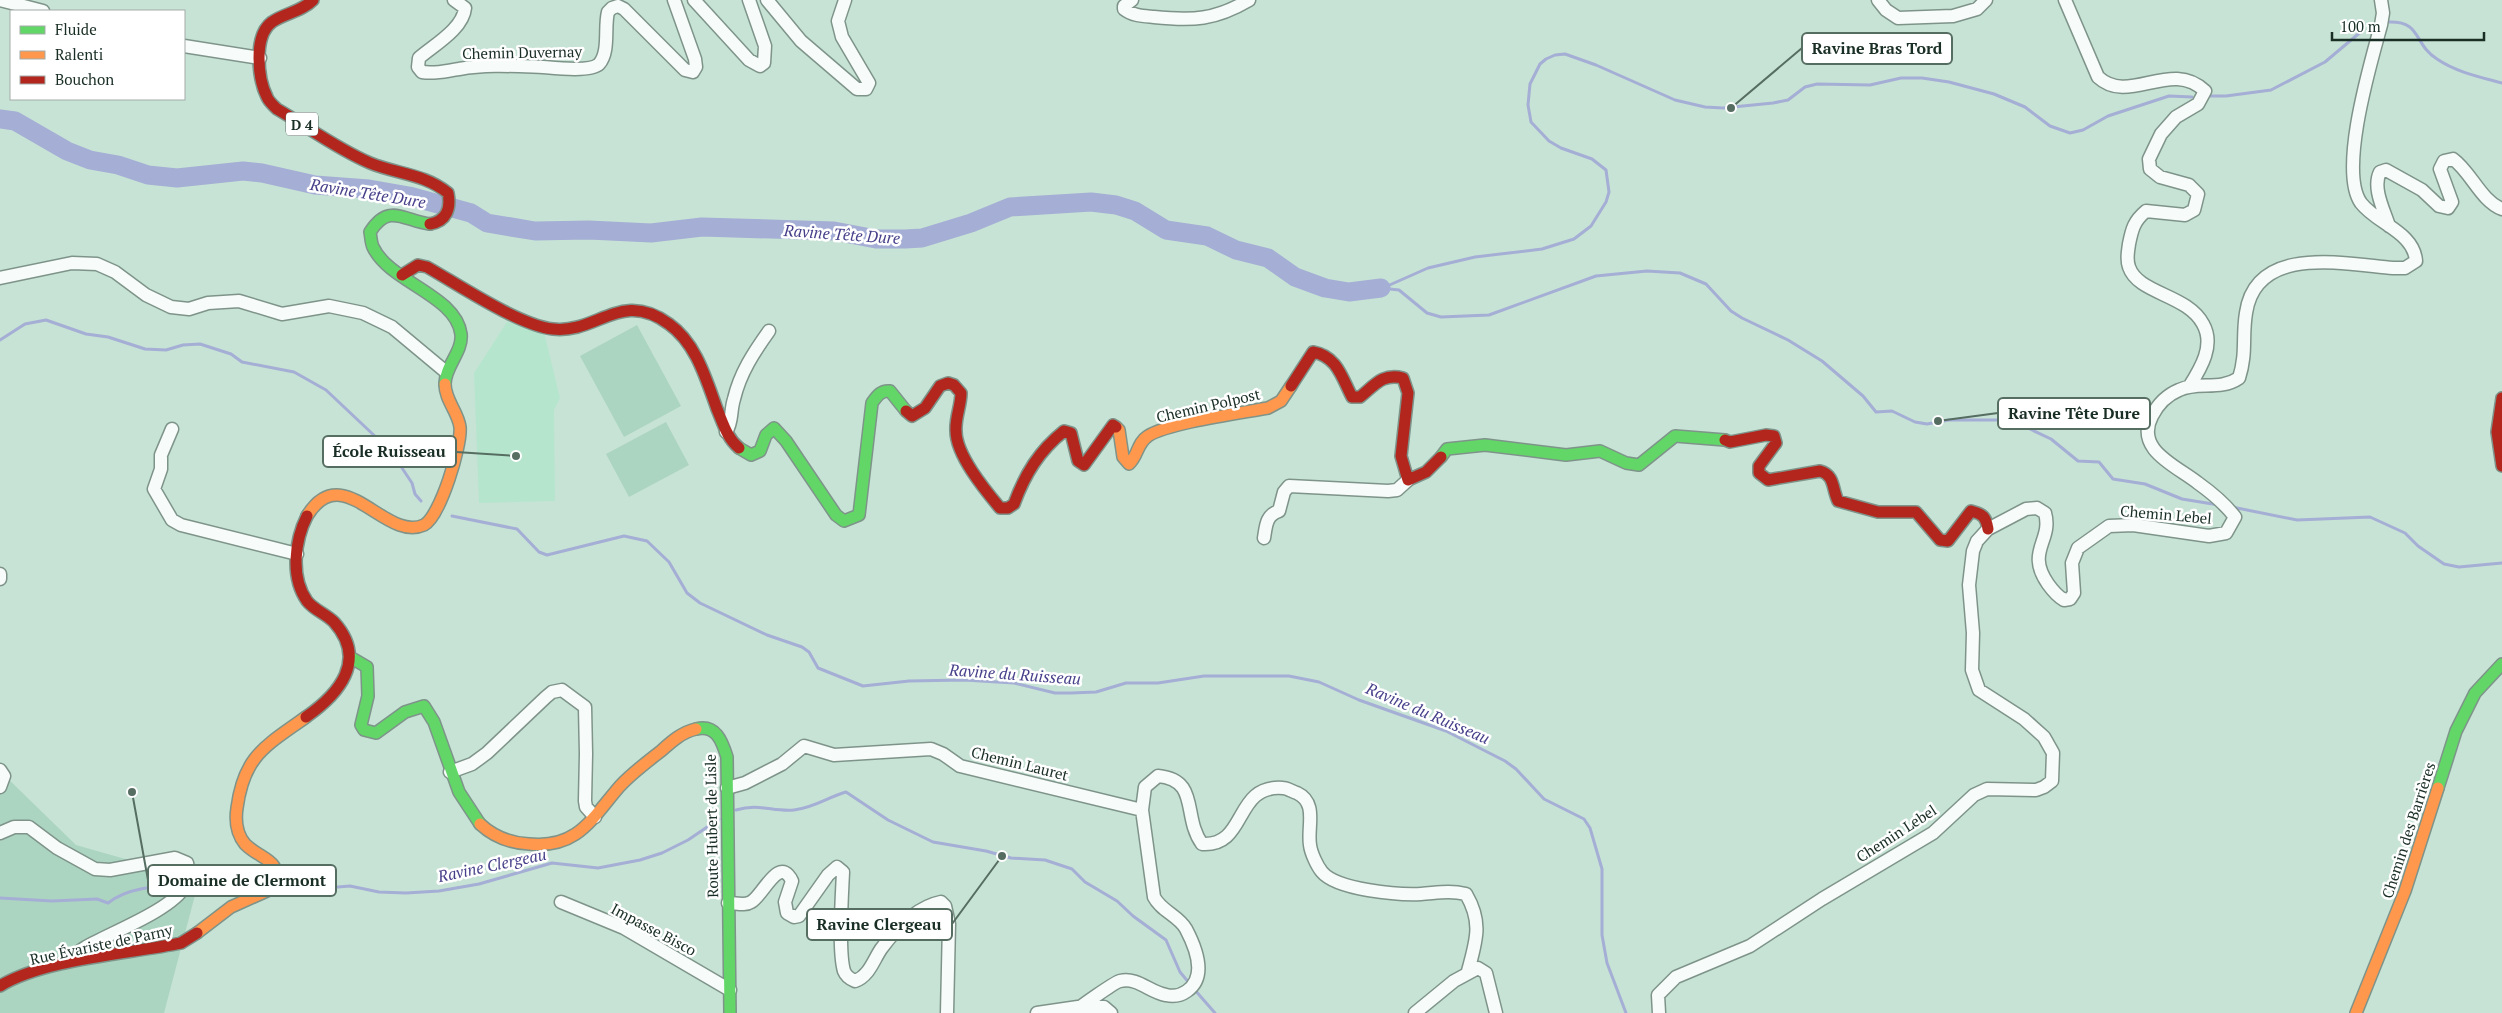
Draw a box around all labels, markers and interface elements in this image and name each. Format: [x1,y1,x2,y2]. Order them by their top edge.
legend [10,10,185,100]
scale bar [2332,10,2484,42]
text: 100 m [2340,16,2381,36]
text: Fluide [55,19,97,39]
callout: Ravine Bras Tord [1802,33,1952,64]
text: Ravine Bras Tord [1812,37,1943,59]
street label: Chemin Duvernay [462,41,583,63]
text: Ralenti [55,44,103,64]
text: Bouchon [55,69,114,89]
road number: D 4 [286,112,318,136]
water label: Ravine Tête Dure [308,173,427,213]
water label: Ravine Tête Dure [782,219,901,249]
street label: Chemin Polpost [1154,383,1262,427]
callout: Ravine Tête Dure [1998,398,2150,429]
text: Ravine Tête Dure [2008,402,2140,424]
callout: École Ruisseau [323,436,456,467]
text: École Ruisseau [332,440,446,462]
street label: Chemin Lebel [2119,500,2213,528]
water label: Ravine du Ruisseau [947,658,1082,690]
water label: Ravine du Ruisseau [1362,677,1493,749]
street label: Chemin Lauret [969,741,1071,785]
street label: Route Hubert de Lisle [700,754,722,898]
street label: Chemin des Barrières [2377,759,2439,901]
street label: Chemin Lebel [1852,800,1940,866]
water label: Ravine Clergeau [435,843,548,887]
callout: Domaine de Clermont [148,865,336,896]
text: Domaine de Clermont [158,869,327,891]
street label: Impasse Bisco [608,898,700,960]
callout: Ravine Clergeau [807,909,952,940]
text: Ravine Clergeau [817,913,942,935]
street label: Rue Évariste de Parny [28,919,174,969]

